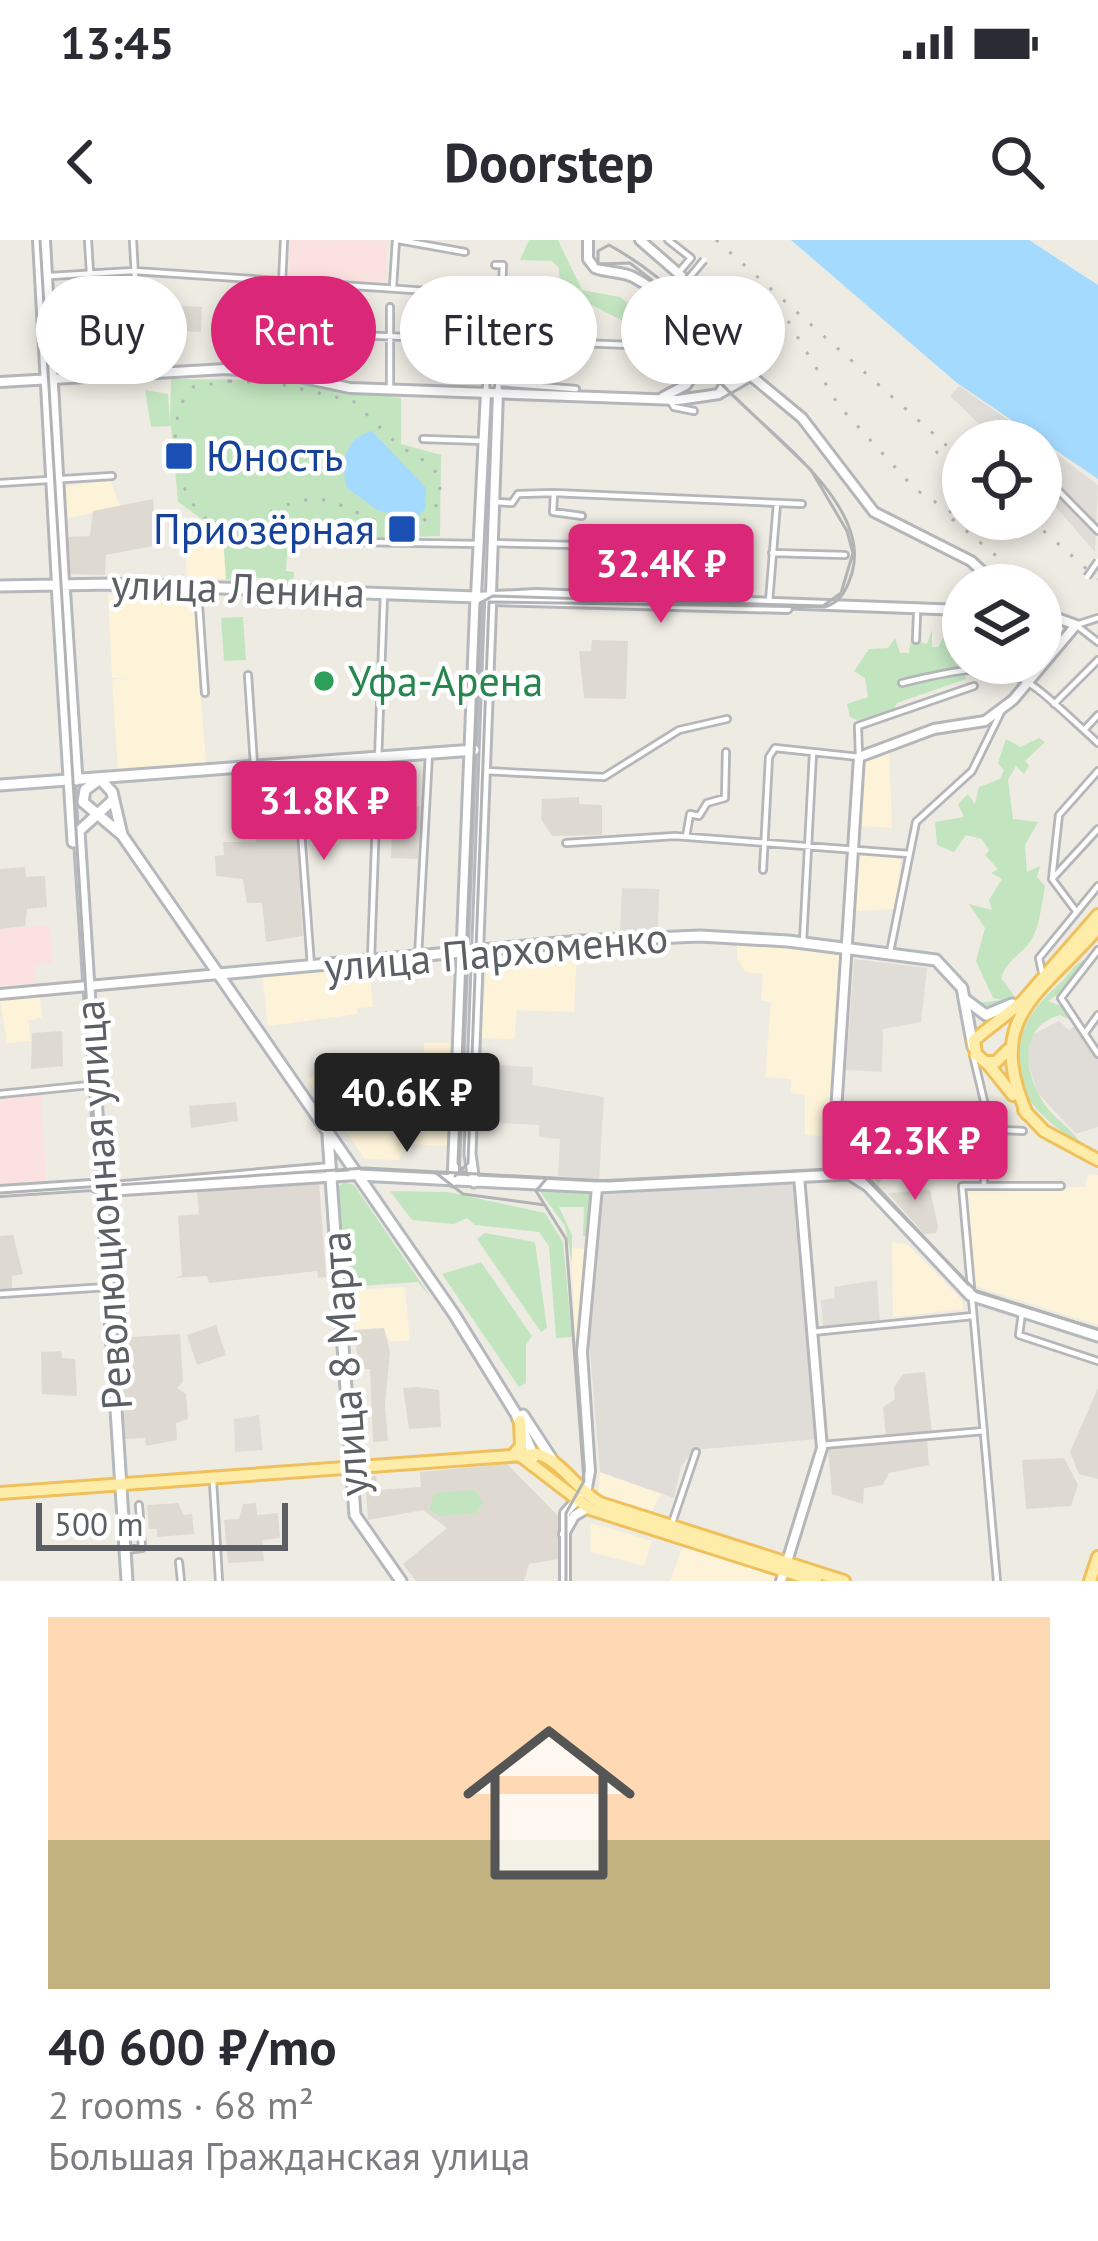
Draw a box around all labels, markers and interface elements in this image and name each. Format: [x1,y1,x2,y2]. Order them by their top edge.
text: 13:45 [60,13,174,71]
text: Doorstep [444,127,654,197]
icon: back [48,129,114,195]
icon: search [984,129,1050,195]
chip: Buy [36,276,187,384]
chip: Rent [211,276,376,384]
chip: Filters [400,276,597,384]
chip: New [621,276,785,384]
map controls [942,420,1062,684]
button: locate [942,420,1062,540]
place label: Юность [206,428,343,483]
marker: Юность [163,440,195,472]
place label: Приозёрная [153,501,375,556]
marker: Приозёрная [386,513,418,545]
pin: 32.4K ₽ [550,524,772,626]
text: 32.4K ₽ [596,537,726,588]
street label: улица Ленина [110,556,366,619]
button: layers [942,564,1062,684]
place label: Уфа-Арена [348,653,543,708]
marker: Уфа-Арена [311,668,337,694]
pin: 31.8K ₽ [213,761,435,863]
text: 31.8K ₽ [259,774,389,825]
street label: улица Пархоменко [322,909,670,994]
street label: Революционная улица [61,998,144,1412]
pin: 40.6K ₽ [296,1053,518,1155]
text: 40.6K ₽ [342,1066,472,1117]
pin: 42.3K ₽ [804,1101,1026,1203]
text: 42.3K ₽ [850,1114,980,1165]
street label: улица 8 Марта [307,1230,380,1499]
scale bar [36,1497,288,1550]
text: 500 m [54,1502,144,1545]
icon: home [441,1695,657,1911]
text: 40 600 ₽/mo [48,2013,337,2079]
text: 2 rooms · 68 m² [48,2079,314,2130]
text: Большая Гражданская улица [48,2130,530,2181]

